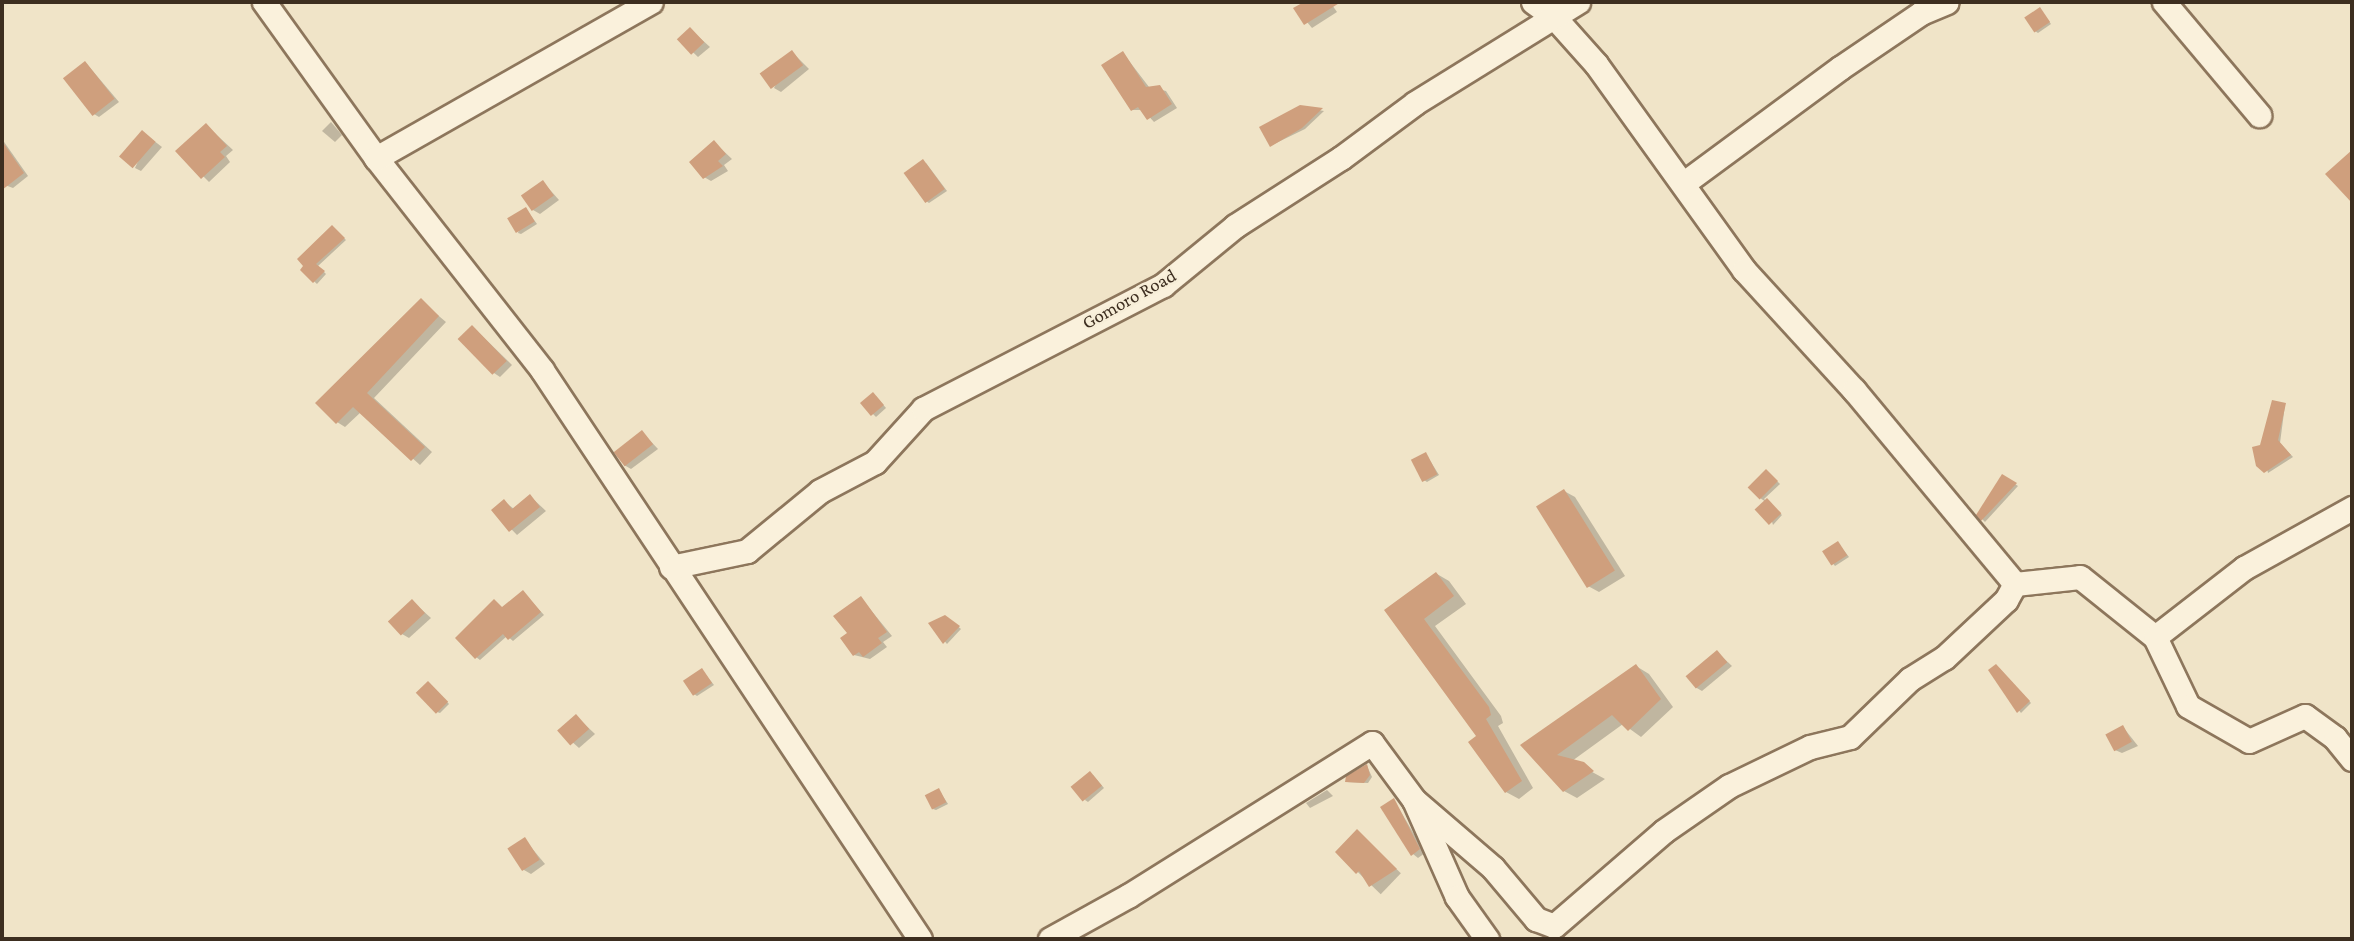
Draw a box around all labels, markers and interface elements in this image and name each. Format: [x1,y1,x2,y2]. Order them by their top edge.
street label: Gomoro Road [1078,264,1180,334]

